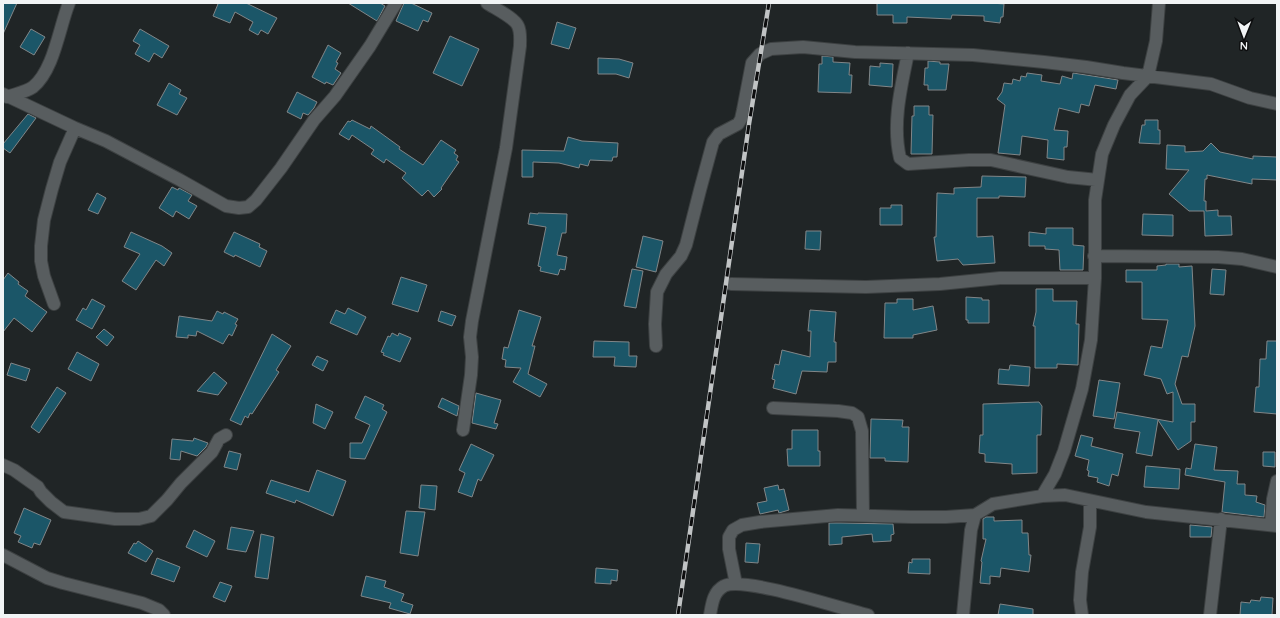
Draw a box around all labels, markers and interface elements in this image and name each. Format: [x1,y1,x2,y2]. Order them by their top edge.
north arrow [1224,16,1264,56]
text: N [1240,39,1248,53]

